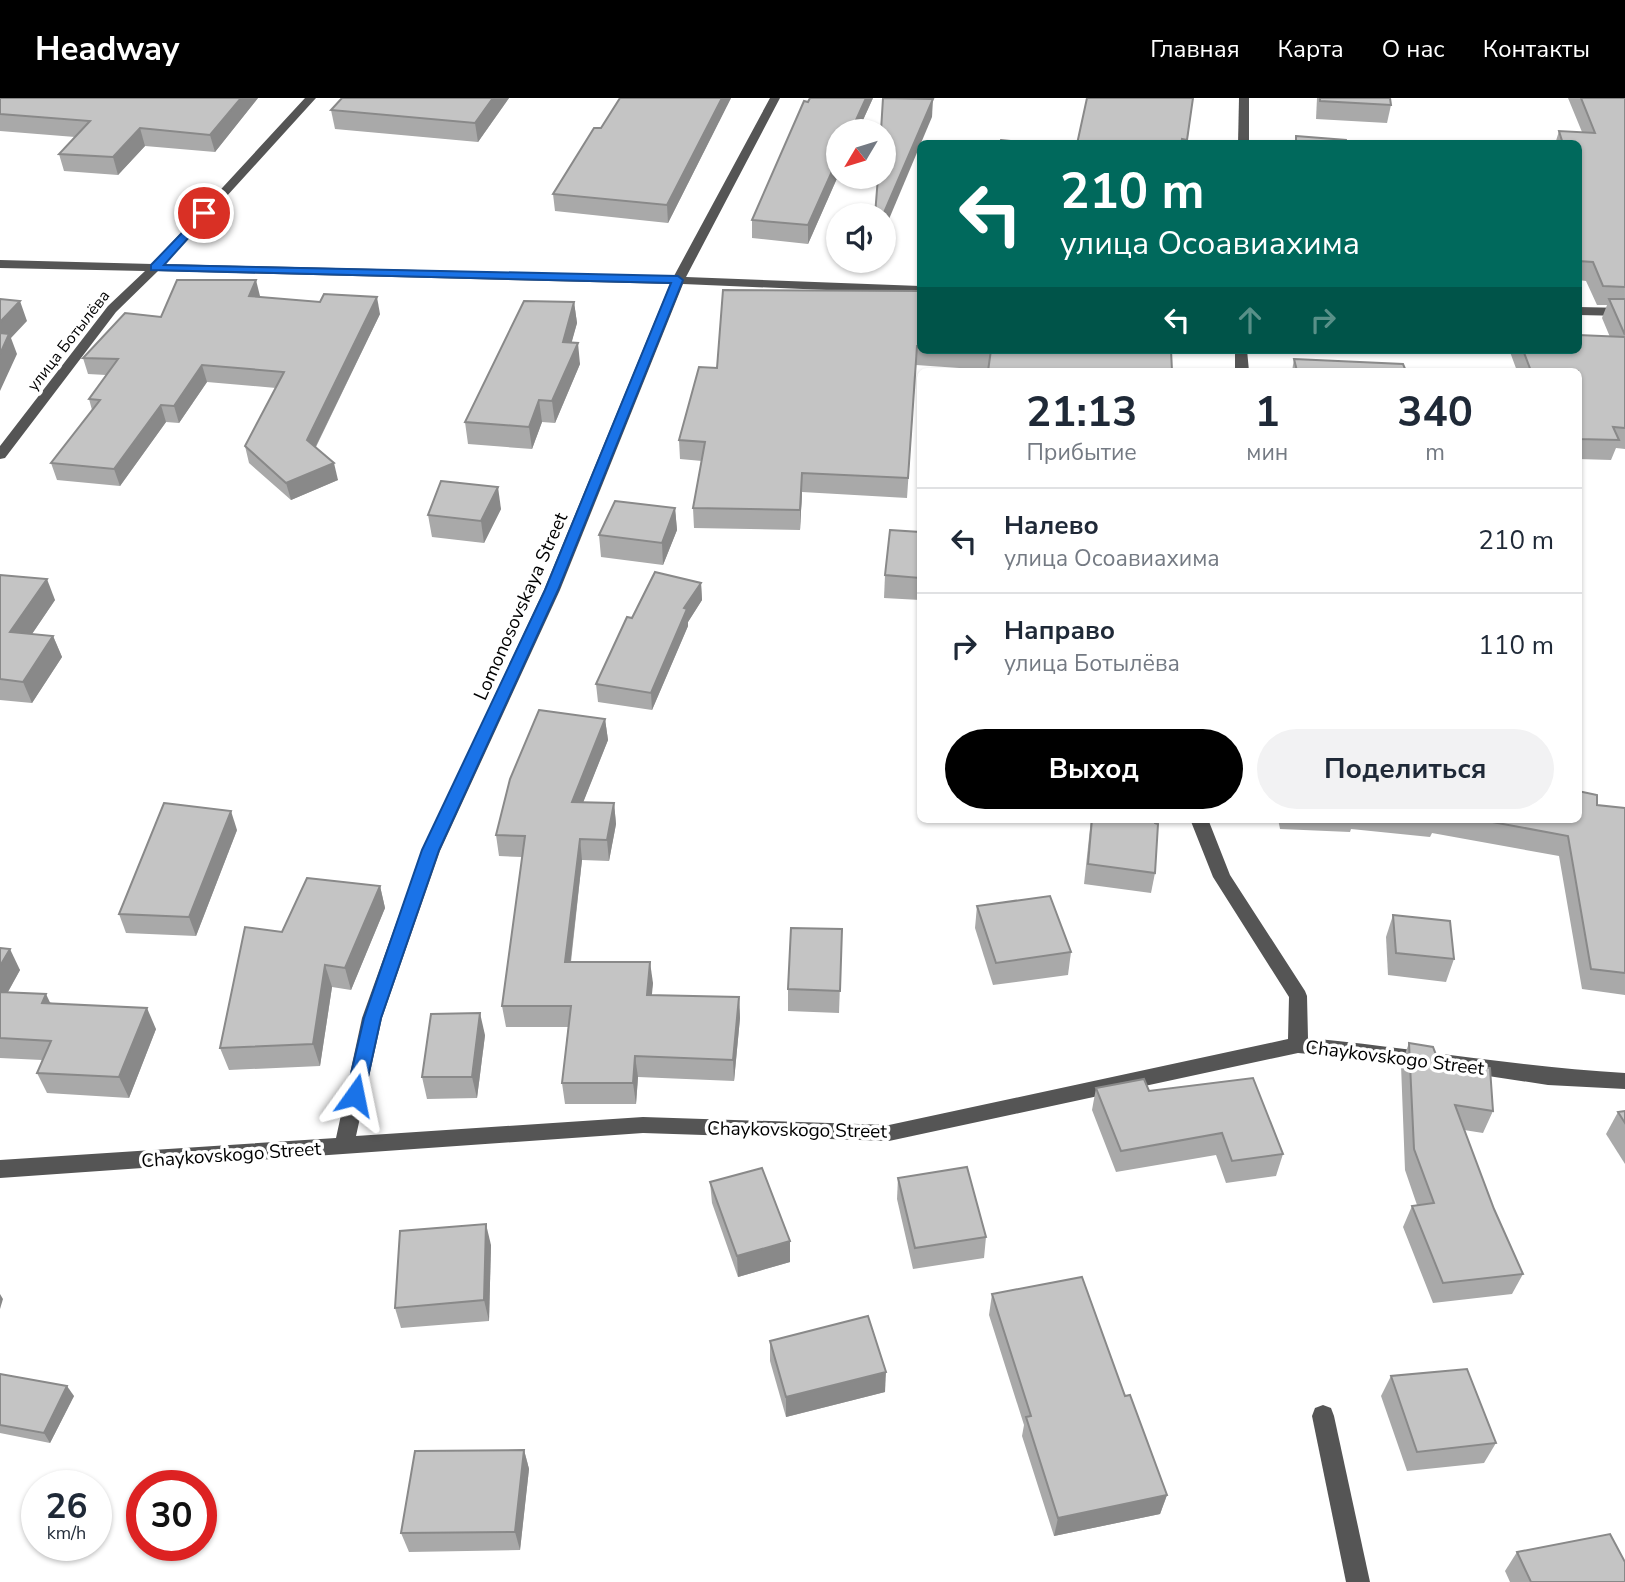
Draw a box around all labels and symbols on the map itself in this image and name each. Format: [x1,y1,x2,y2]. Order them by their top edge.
north arrow [826,119,896,189]
pin [174,183,234,243]
street label: улица Ботылёва [22,286,115,396]
street label: Lomonosovskaya Street [468,508,574,704]
street label: Chaykovskogo Street [1304,1034,1486,1082]
position arrow [318,1058,392,1132]
street label: Chaykovskogo Street [707,1115,888,1145]
street label: Chaykovskogo Street [140,1136,322,1174]
speed limit sign: 30 [126,1470,217,1561]

